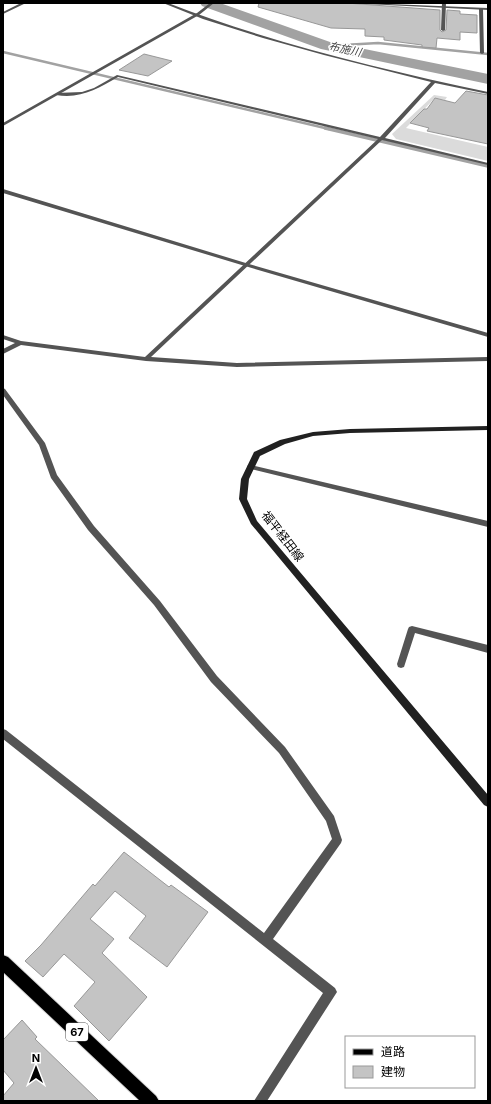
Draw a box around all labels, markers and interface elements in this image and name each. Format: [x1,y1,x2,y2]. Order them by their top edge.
water label: 布施川 [327,39,364,59]
street label: 福平経田線 [259,508,307,564]
road number: 67 [66,1023,88,1041]
legend [345,1036,475,1088]
text: 道路 [381,1044,405,1059]
north arrow [16,1048,56,1088]
text: N [32,1051,40,1065]
text: 建物 [381,1064,405,1079]

